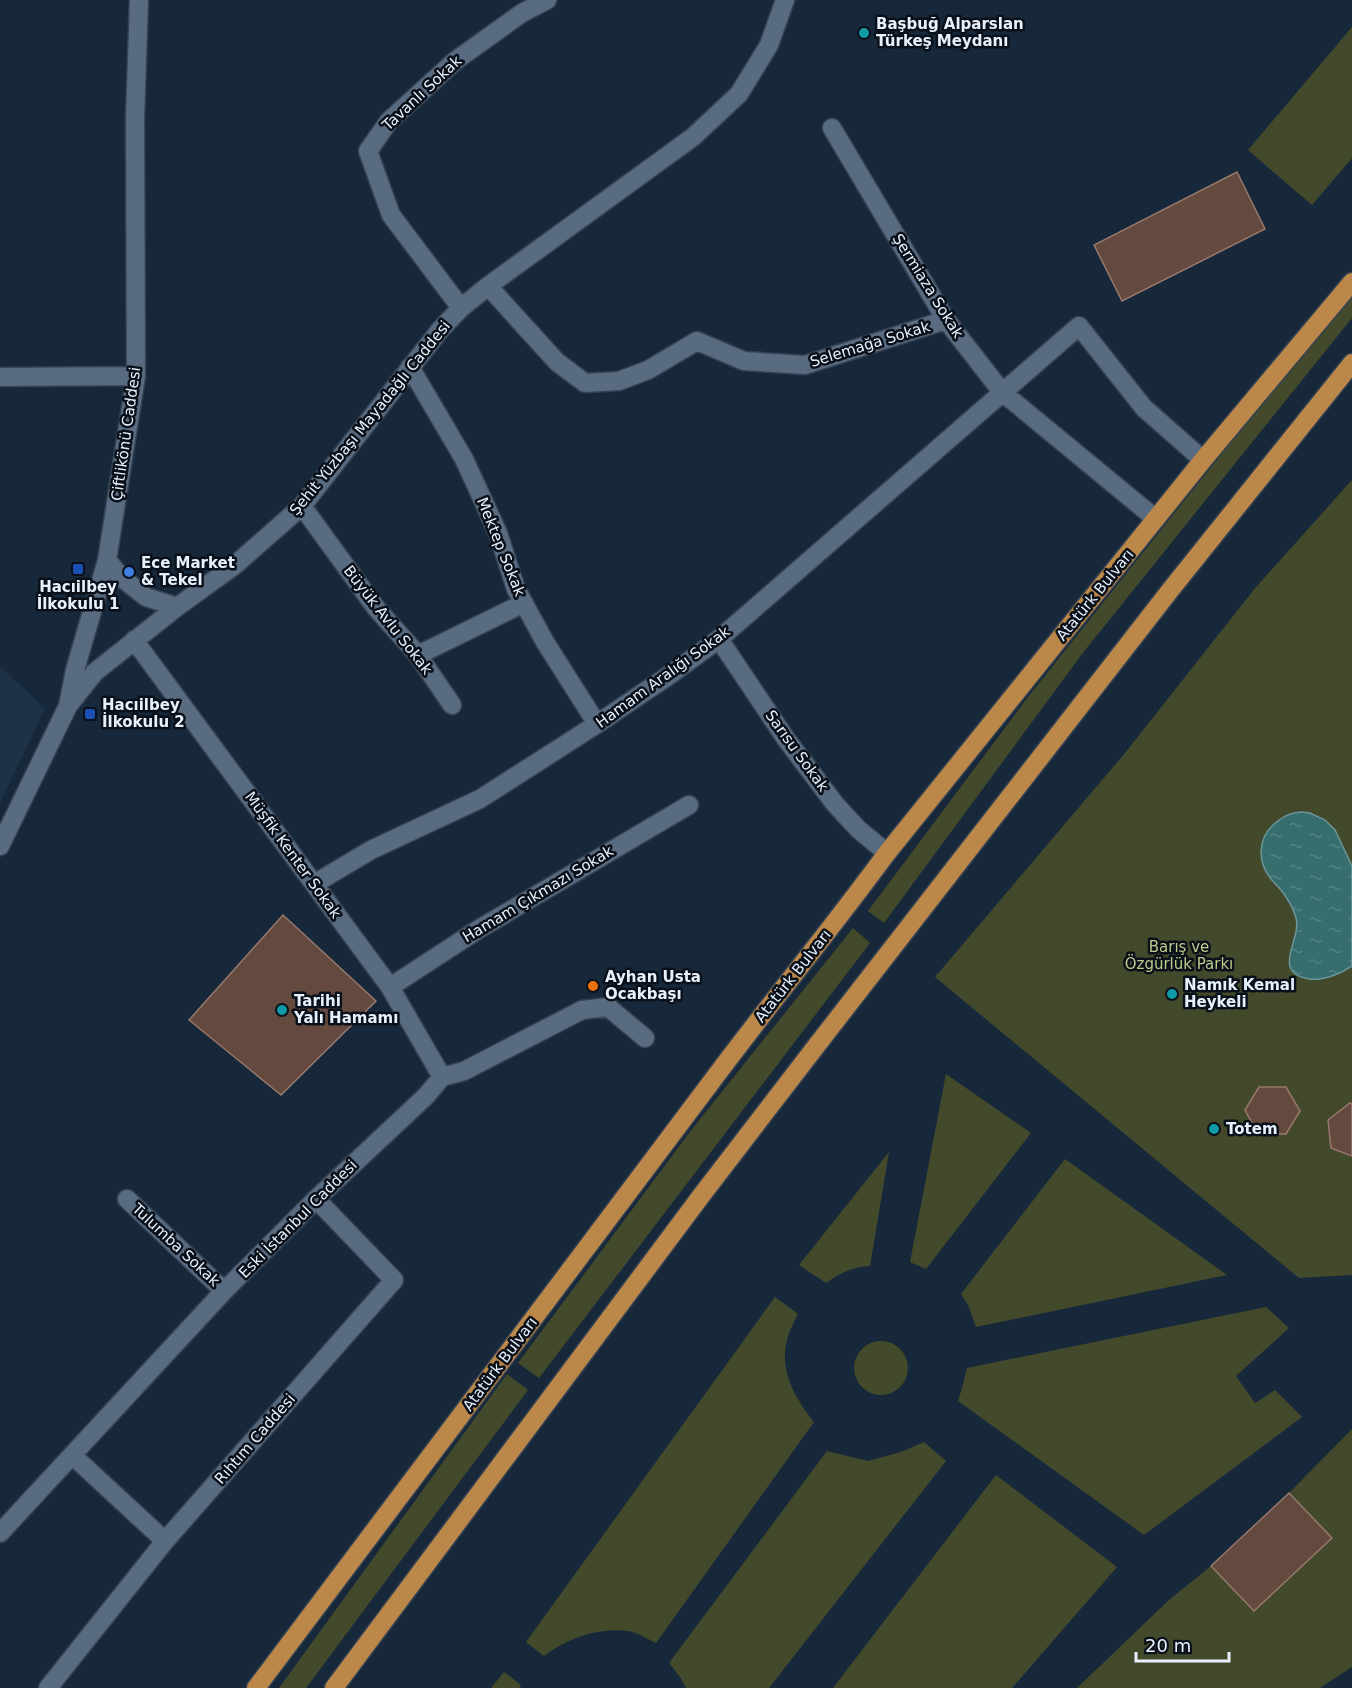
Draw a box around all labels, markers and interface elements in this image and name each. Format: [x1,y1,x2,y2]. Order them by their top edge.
place label: Başbuğ Alparslan Türkeş Meydanı [876,15,1024,50]
marker: Başbuğ Alparslan Türkeş Meydanı [857,26,871,40]
street label: Tavanlı Sokak [378,52,465,135]
street label: Şermiaza Sokak [889,231,967,342]
street label: Şehit Yüzbaşı Mayadağlı Caddesi [286,317,454,519]
street label: Selemağa Sokak [808,317,932,371]
street label: Çiftlikönü Caddesi [108,366,144,502]
street label: Mektep Sokak [473,495,529,599]
street label: Atatürk Bulvarı [1053,546,1137,644]
place label: Ece Market & Tekel [141,554,235,589]
marker: Hacıilbey İlkokulu 1 [71,562,85,576]
street label: Büyük Avlu Sokak [340,562,436,678]
marker: Ece Market & Tekel [122,565,136,579]
place label: Hacıilbey İlkokulu 1 [37,578,119,613]
street label: Hamam Aralığı Sokak [593,622,734,732]
place label: Hacıilbey İlkokulu 2 [102,696,185,731]
marker: Hacıilbey İlkokulu 2 [83,707,97,721]
street label: Sarısu Sokak [761,707,833,795]
street label: Müşfik Kenter Sokak [241,788,345,922]
street label: Hamam Çıkmazı Sokak [459,842,617,946]
street label: Atatürk Bulvarı [751,926,835,1026]
park label: Barış ve Özgürlük Parkı [1125,938,1233,973]
place label: Ayhan Usta Ocakbaşı [605,968,701,1003]
place label: Namık Kemal Heykeli [1184,976,1295,1011]
marker: Ayhan Usta Ocakbaşı [586,979,600,993]
marker: Namık Kemal Heykeli [1165,987,1179,1001]
place label: Tarihi Yalı Hamamı [293,992,398,1027]
marker: Tarihi Yalı Hamamı [275,1003,289,1017]
place label: Totem [1226,1120,1278,1138]
marker: Totem [1207,1122,1221,1136]
street label: Eski İstanbul Caddesi [234,1155,361,1282]
street label: Tulumba Sokak [128,1199,224,1290]
street label: Atatürk Bulvarı [459,1314,541,1414]
street label: Rıhtım Caddesi [211,1390,299,1488]
scale bar [1136,1625,1229,1663]
text: 20 m [1145,1635,1191,1656]

